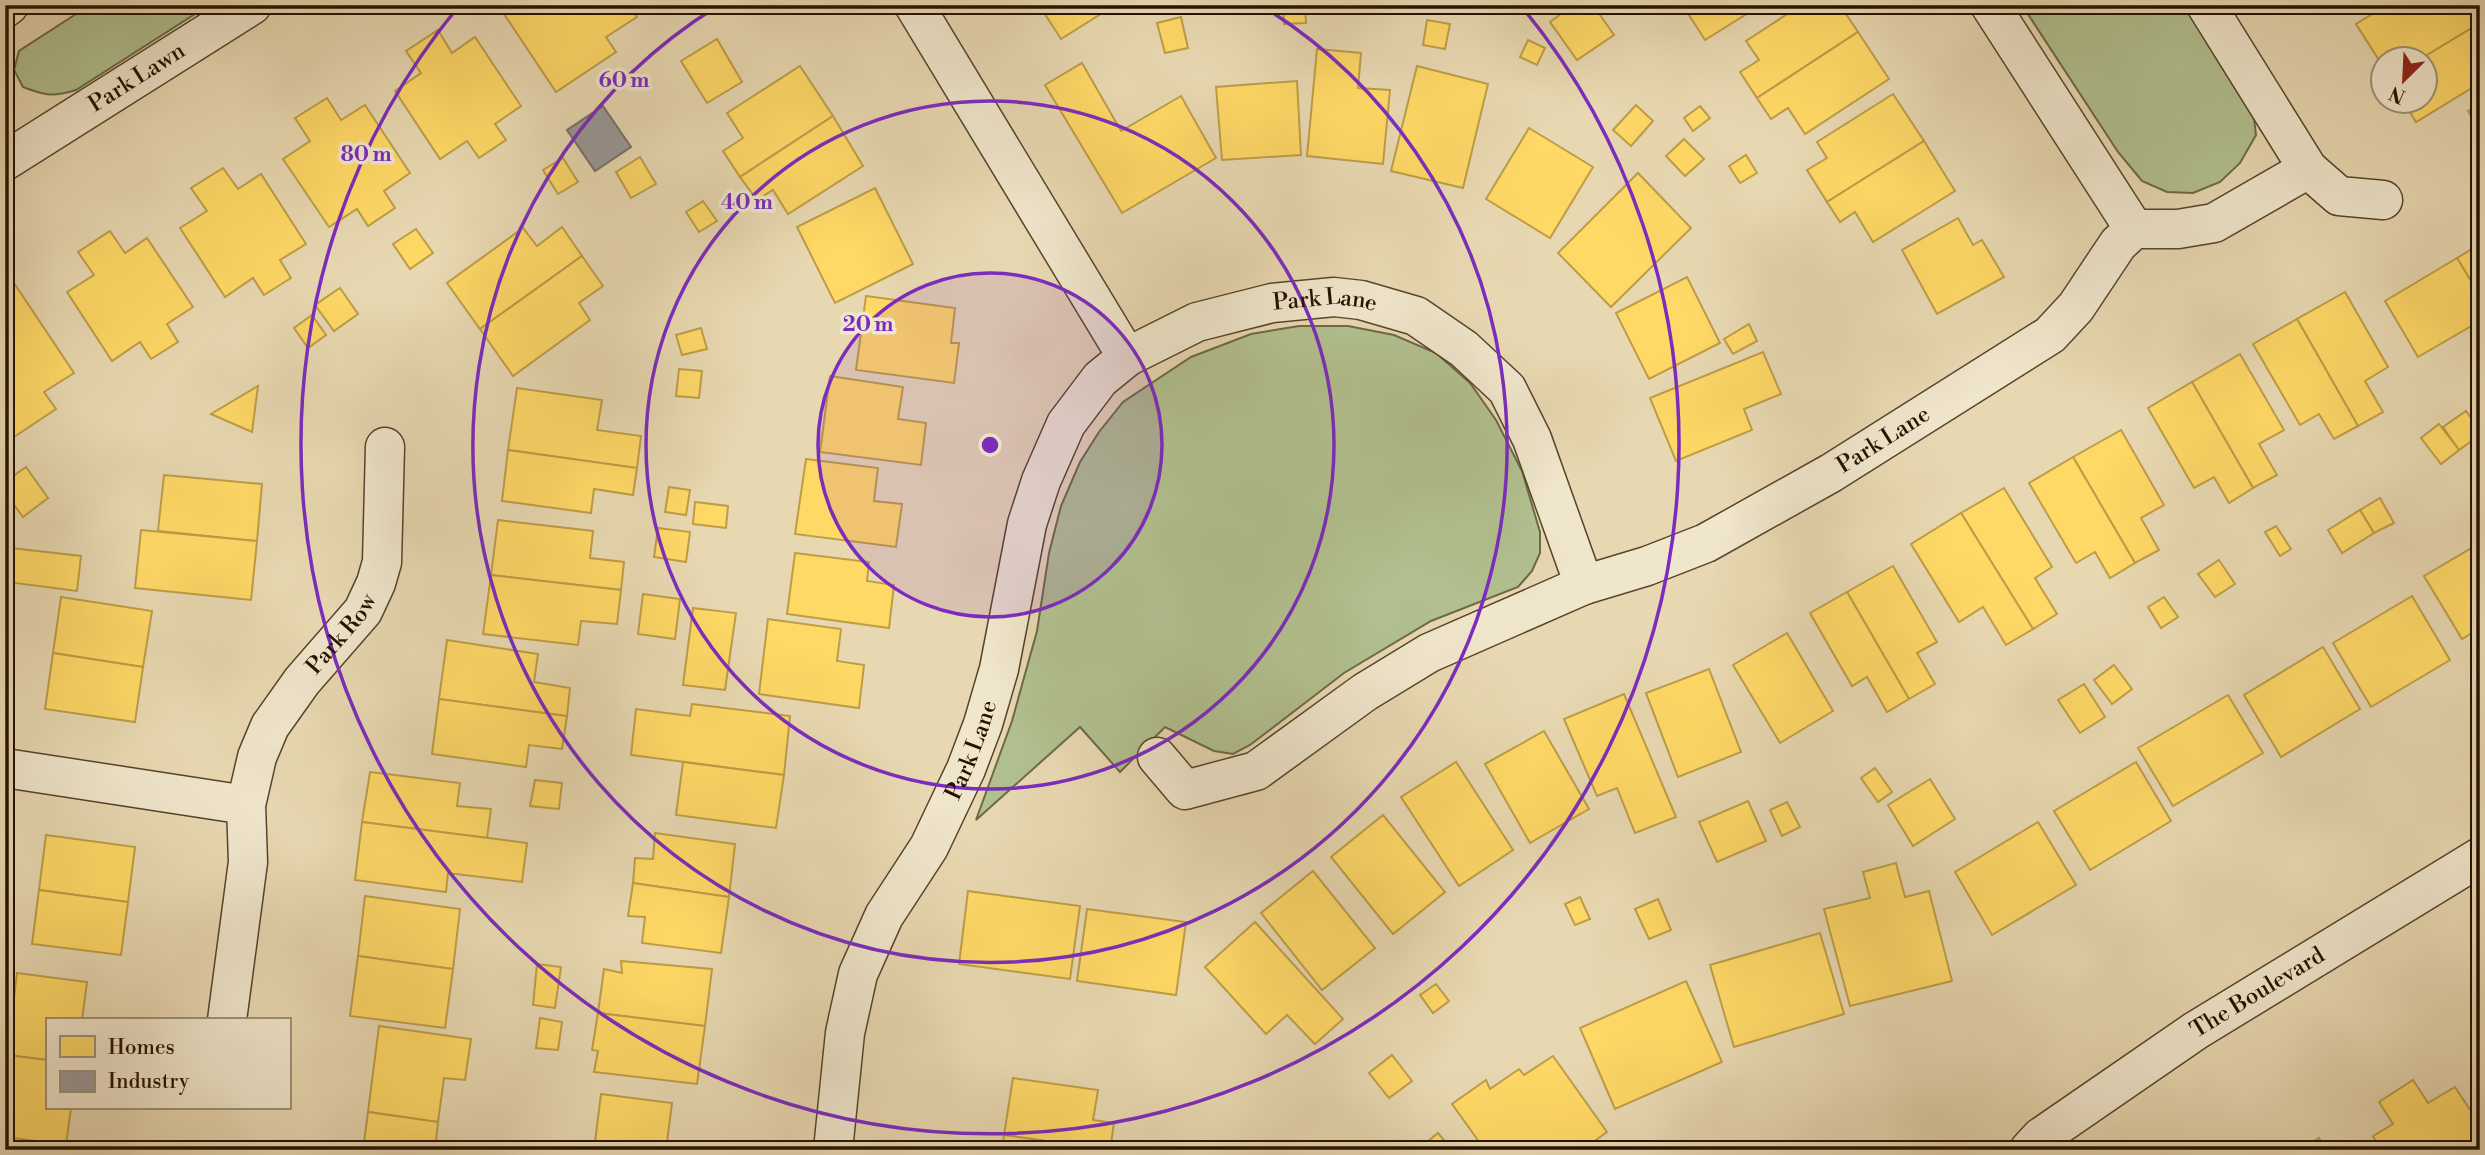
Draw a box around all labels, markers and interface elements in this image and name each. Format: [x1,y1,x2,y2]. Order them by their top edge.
street label: Park Lawn [83,37,191,119]
north arrow [2370,46,2440,116]
text: 60 m [599,68,649,94]
text: N [2386,81,2409,109]
text: 80 m [340,142,392,168]
text: 40 m [721,190,773,216]
street label: Park Lane [1272,282,1381,318]
text: 20 m [843,312,893,338]
street label: Park Lane [1832,400,1935,480]
centre of rings [978,433,1002,457]
street label: Park Row [300,589,383,680]
street label: Park Lane [939,697,1003,805]
street label: The Boulevard [2185,941,2330,1044]
legend [46,1018,290,1110]
text: Homes [108,1035,175,1061]
text: Industry [108,1069,190,1095]

